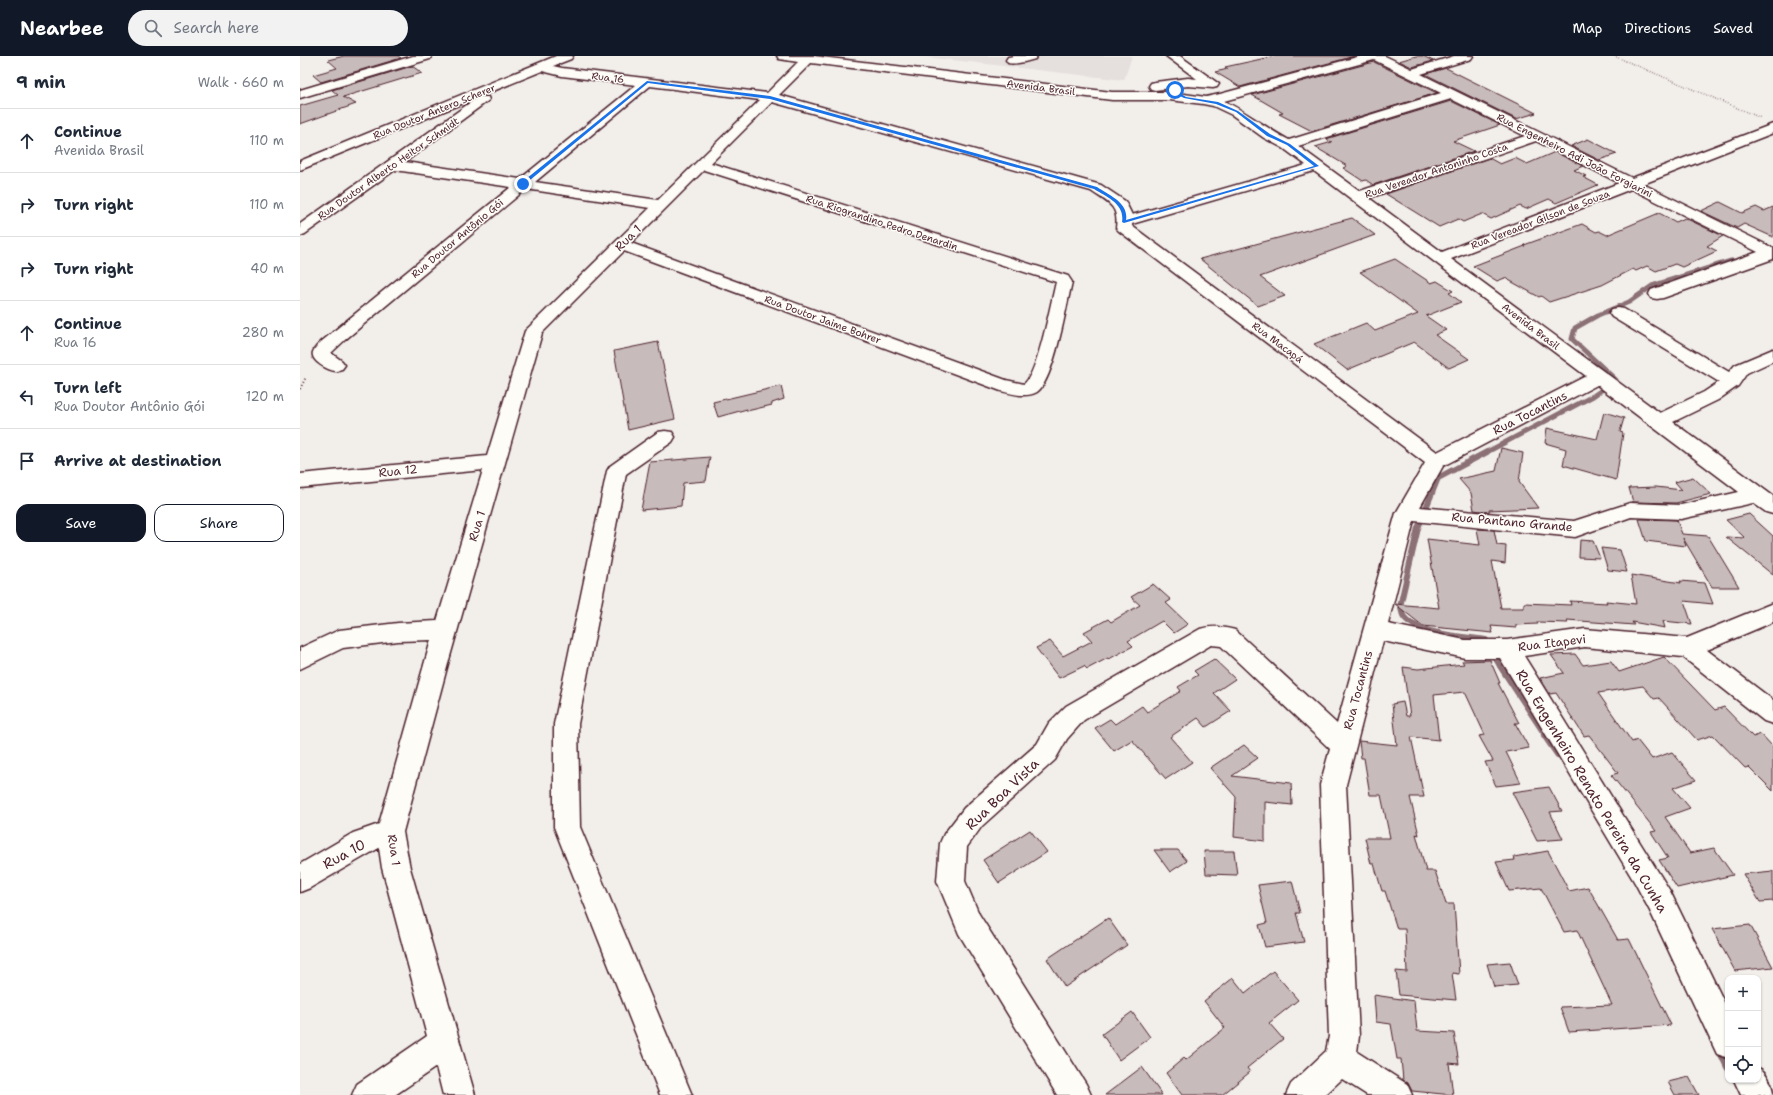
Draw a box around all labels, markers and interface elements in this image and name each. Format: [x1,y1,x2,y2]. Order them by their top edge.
search box [128,10,408,46]
text: Nearbee [20,16,104,41]
icon: search [142,17,164,39]
text: Search here [174,18,259,38]
text: Map [1573,19,1603,37]
text: Directions [1625,19,1691,37]
text: Saved [1713,19,1753,37]
street label: Rua 16 [591,69,625,86]
text: 9 min [16,71,66,93]
text: Walk · 660 m [198,74,284,91]
street label: Avenida Brasil [1006,77,1076,98]
street label: Rua Doutor Antero Scherer [371,81,498,142]
route start [1166,81,1184,99]
street label: Rua Engenheiro Adi João Forgiarini [1495,110,1655,201]
street label: Rua Doutor Alberto Heitor Schmidt [315,114,462,222]
text: Continue [54,122,122,142]
icon: ahead [16,130,38,152]
text: 110 m [249,132,284,149]
street label: Rua Vereador Antoninho Costa [1363,140,1510,201]
text: Avenida Brasil [54,142,144,159]
route end [514,175,532,193]
street label: Rua Vereador Gilson de Souza [1469,187,1612,252]
street label: Rua Riograndino Pedro Denardin [804,192,959,253]
icon: right [16,194,38,216]
text: Turn right [54,195,134,215]
text: 110 m [249,196,284,213]
street label: Rua Doutor Antônio Gói [409,196,506,281]
street label: Rua 1 [611,221,645,255]
icon: right [16,258,38,280]
text: Turn right [54,259,134,279]
text: 40 m [250,260,284,277]
street label: Rua Doutor Jaime Bohrer [763,292,883,347]
street label: Avenida Brasil [1499,300,1562,352]
text: Continue [54,314,122,334]
street label: Rua Macapá [1250,319,1306,366]
icon: ahead [16,322,38,344]
text: 280 m [242,324,284,341]
text: Rua 16 [54,334,97,351]
text: Turn left [54,378,122,398]
icon: left [16,386,38,408]
street label: Rua Tocantins [1490,387,1570,439]
text: 120 m [246,388,284,405]
text: Rua Doutor Antônio Gói [54,398,205,415]
icon: arrive [16,450,38,472]
text: Arrive at destination [54,451,222,471]
street label: Rua 12 [378,461,418,481]
button: Save [16,504,146,542]
button: Share [154,504,284,542]
street label: Rua 1 [465,509,489,543]
street label: Rua Pantano Grande [1451,509,1573,535]
street label: Rua Itapevi [1517,631,1587,655]
street label: Rua Tocantins [1340,648,1376,731]
street label: Rua Engenheiro Renato Pereira da Cunha [1512,666,1672,916]
street label: Rua Boa Vista [962,754,1043,834]
street label: Rua 1 [384,833,404,867]
street label: Rua 10 [319,835,369,873]
map controls [1725,975,1761,1083]
button: + [1725,975,1761,1011]
button: − [1725,1011,1761,1047]
button: locate [1725,1047,1761,1083]

